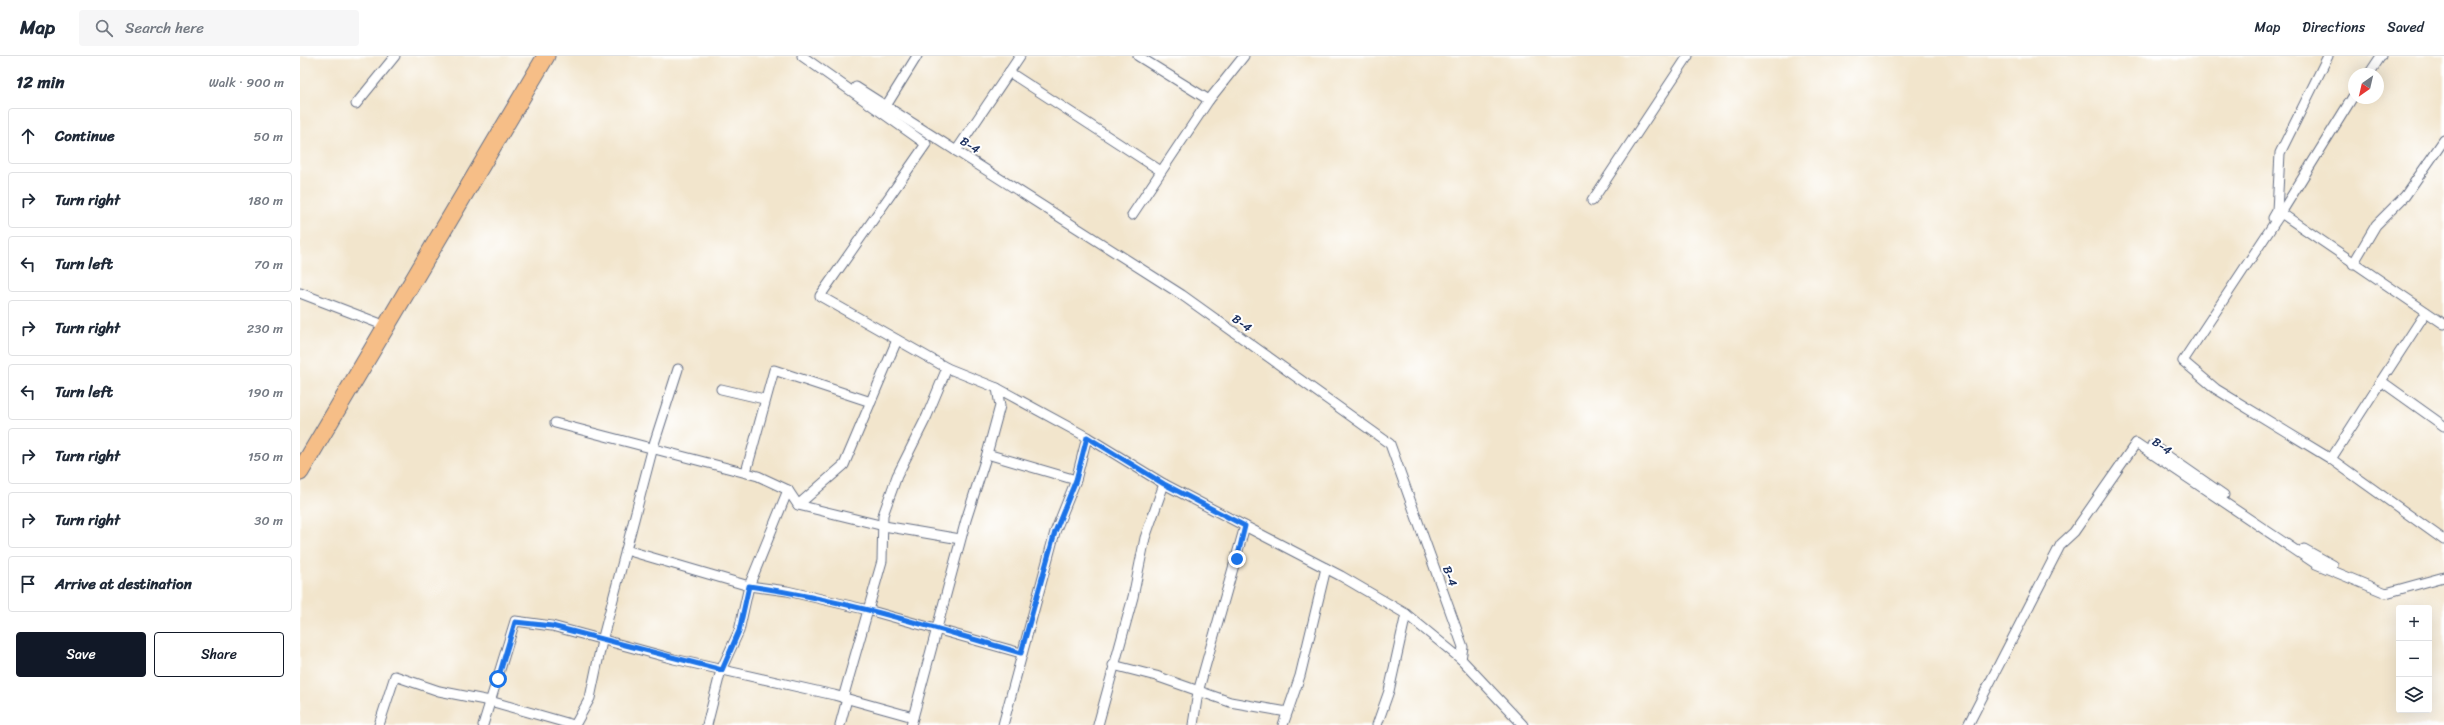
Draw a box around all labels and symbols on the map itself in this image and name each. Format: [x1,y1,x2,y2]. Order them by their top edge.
north arrow [2348,68,2384,104]
street label: B-4 [955,130,985,160]
street label: B-4 [1227,308,1257,338]
street label: B-4 [2147,431,2177,461]
route end [1228,550,1246,568]
street label: B-4 [1436,563,1464,590]
route start [489,670,507,688]

